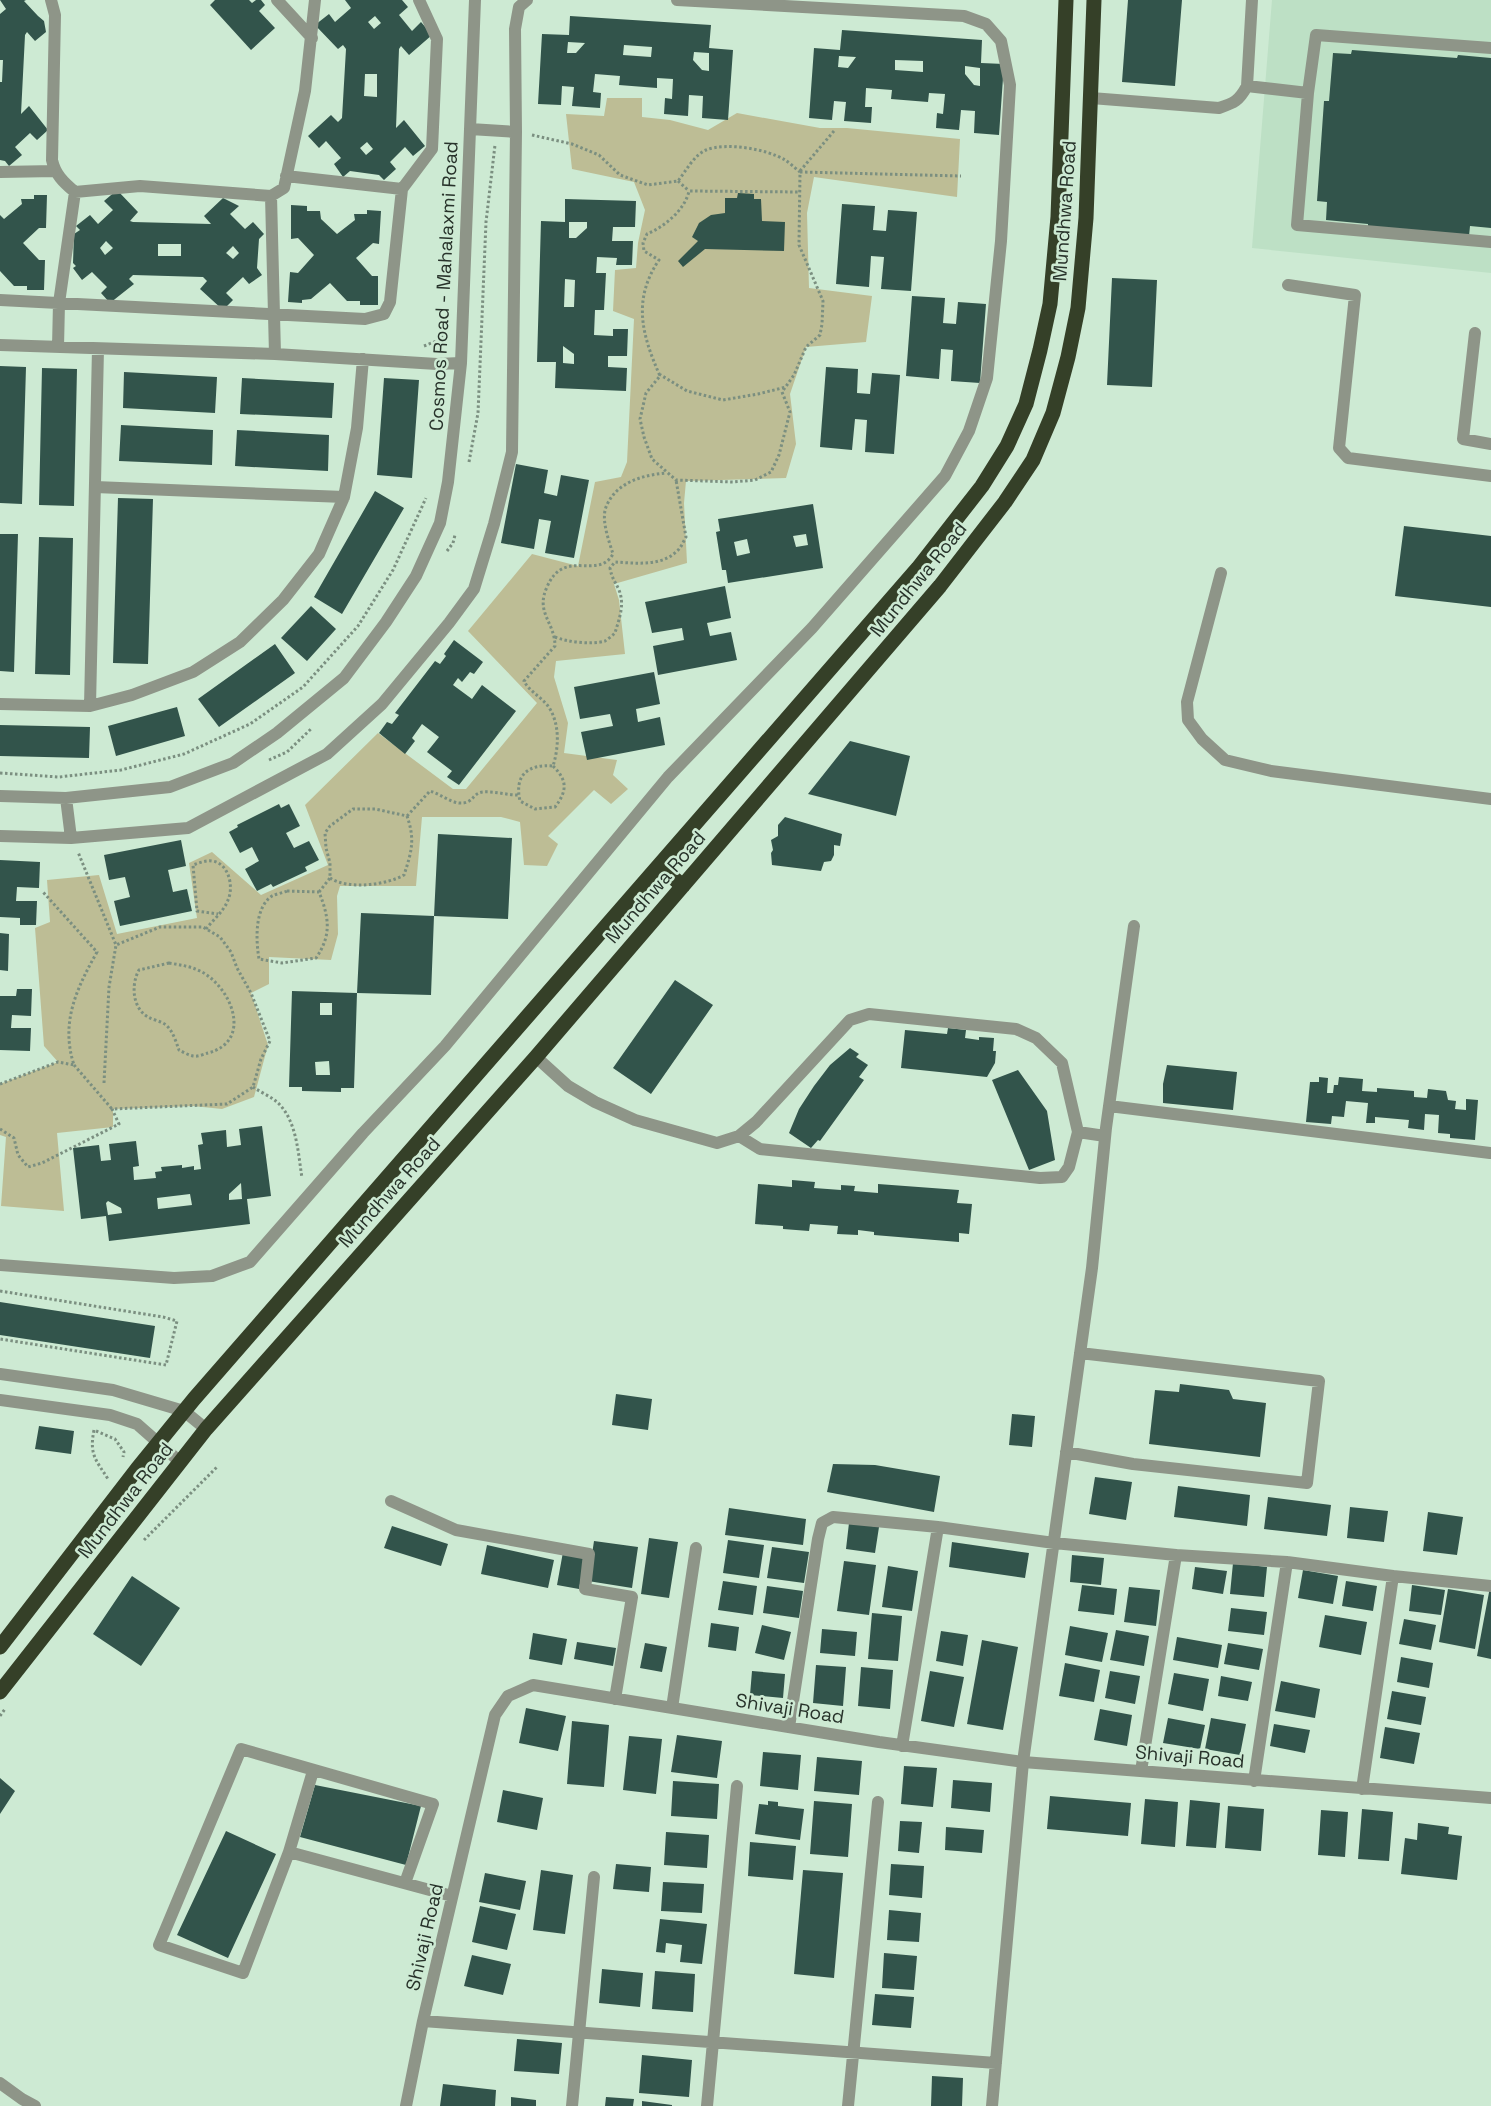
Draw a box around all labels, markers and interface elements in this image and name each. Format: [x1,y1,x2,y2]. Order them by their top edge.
street label: Cosmos Road - Mahalaxmi Road [423,140,464,432]
street label: Mundhwa Road [1047,140,1082,282]
street label: Mundhwa Road [864,517,972,642]
street label: Mundhwa Road [600,826,711,949]
street label: Mundhwa Road [333,1132,446,1253]
street label: Mundhwa Road [72,1437,179,1564]
street label: Shivaji Road [734,1688,846,1729]
street label: Shivaji Road [1134,1739,1246,1774]
street label: Shivaji Road [400,1881,449,1993]

